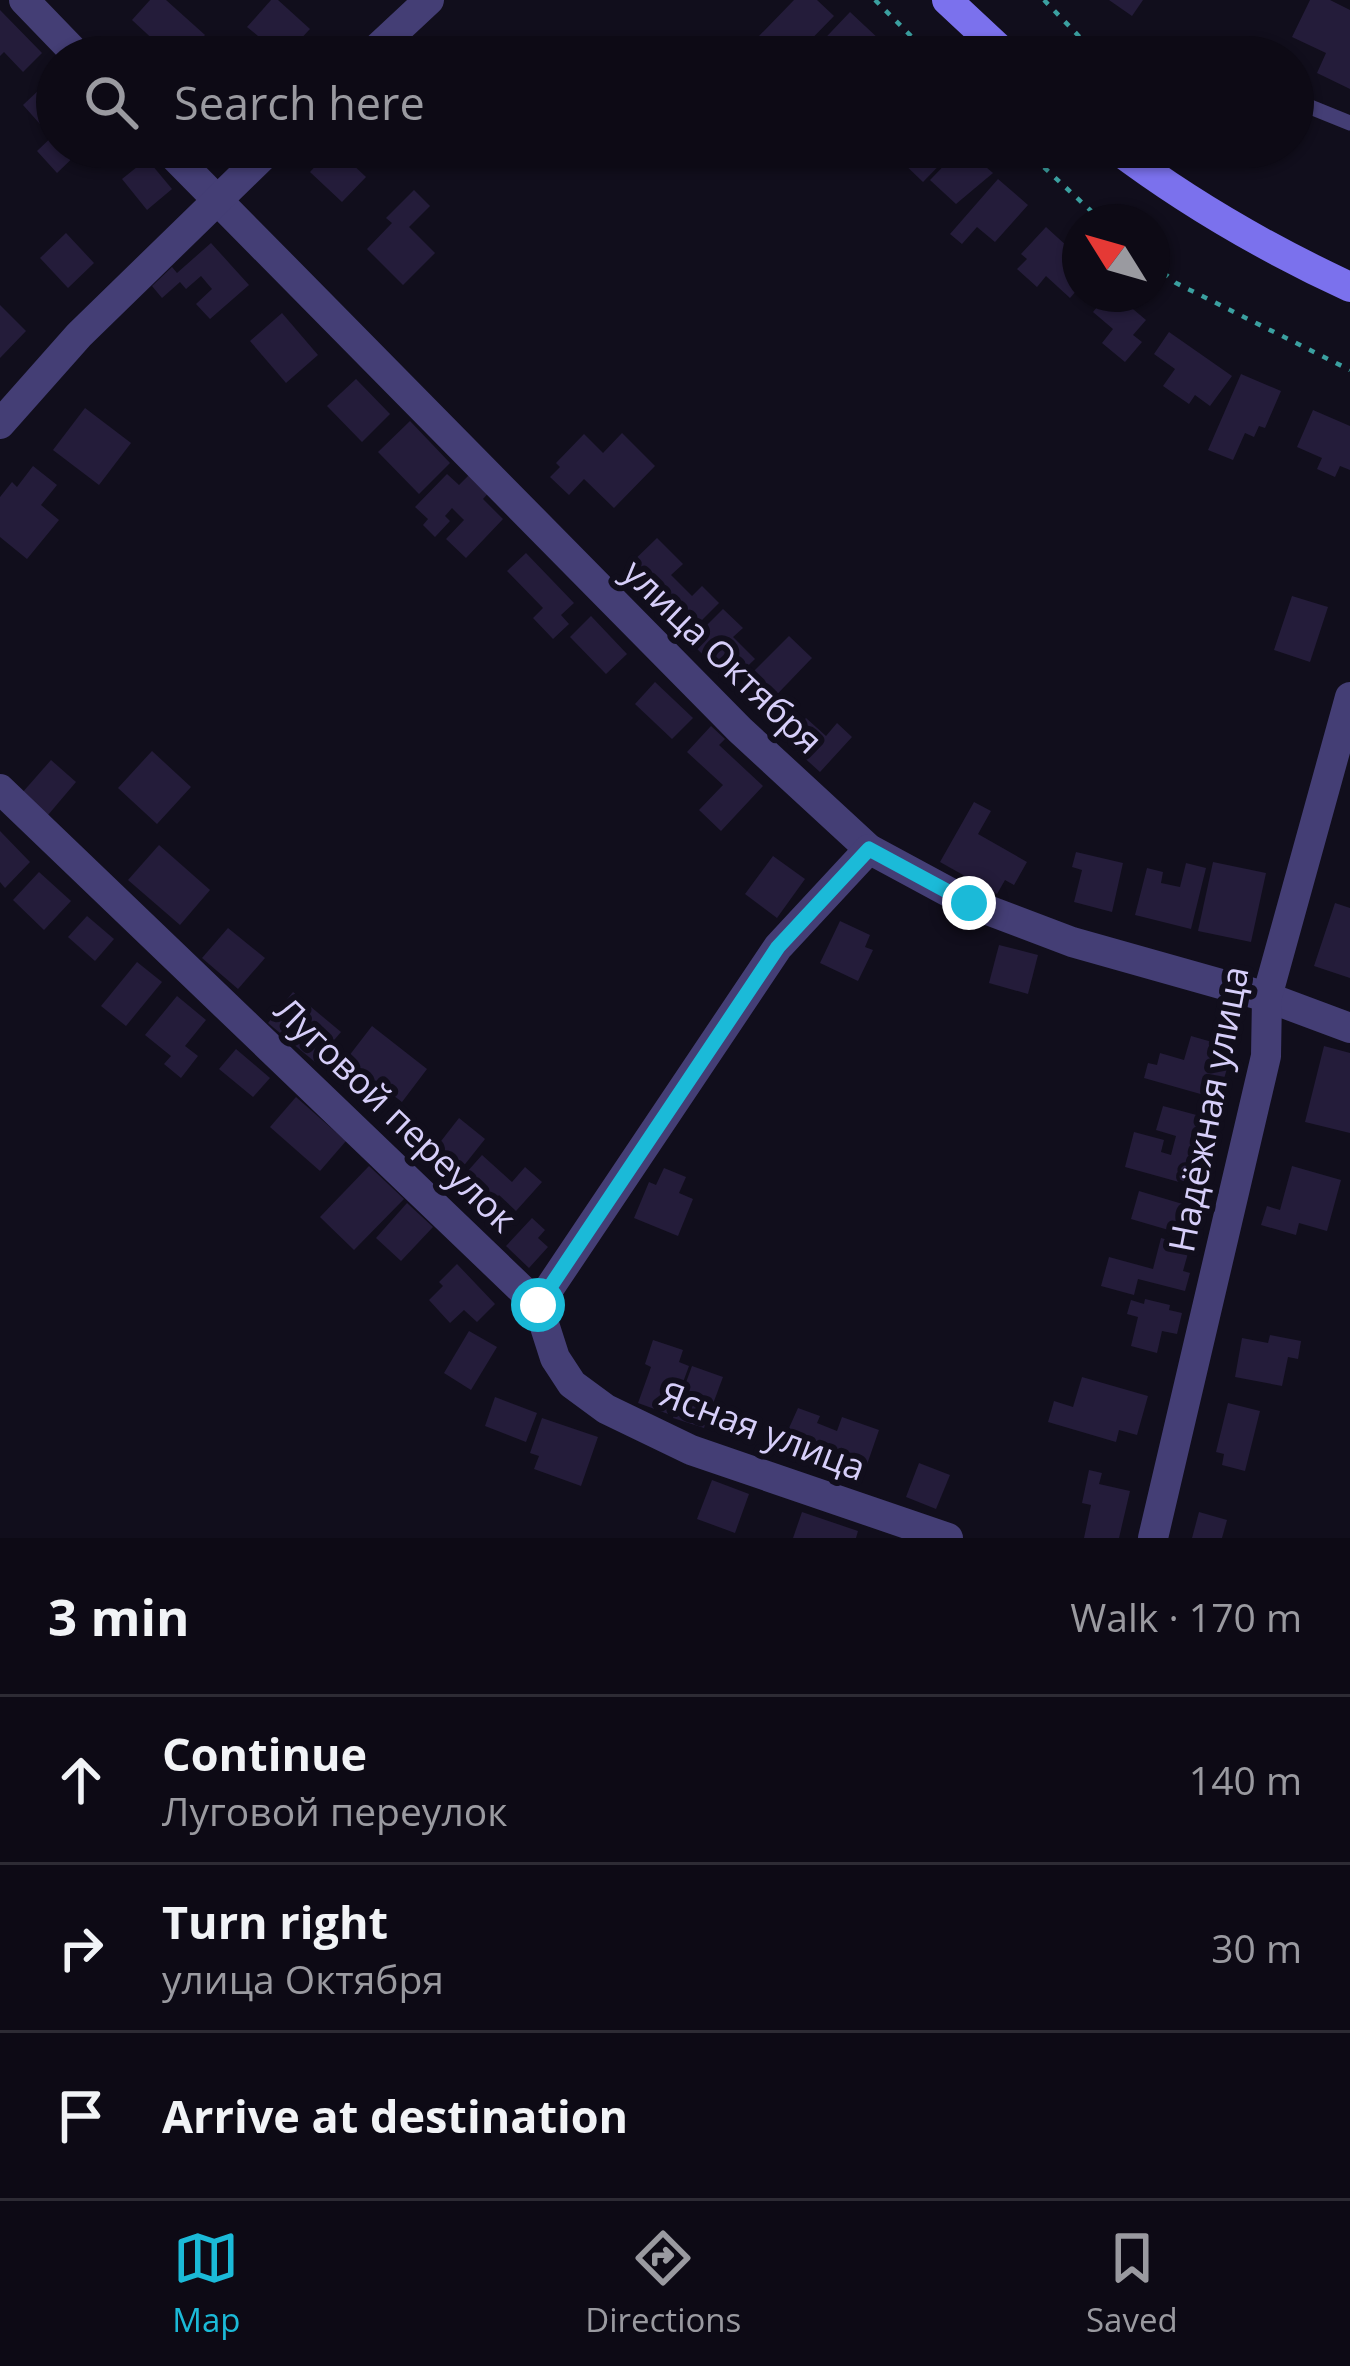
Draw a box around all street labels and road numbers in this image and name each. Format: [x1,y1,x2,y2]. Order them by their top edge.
street label: улица Октября [612,548,834,764]
street label: Надёжная улица [1156,962,1260,1256]
street label: Луговой переулок [264,986,528,1243]
street label: Ясная улица [653,1368,873,1492]

